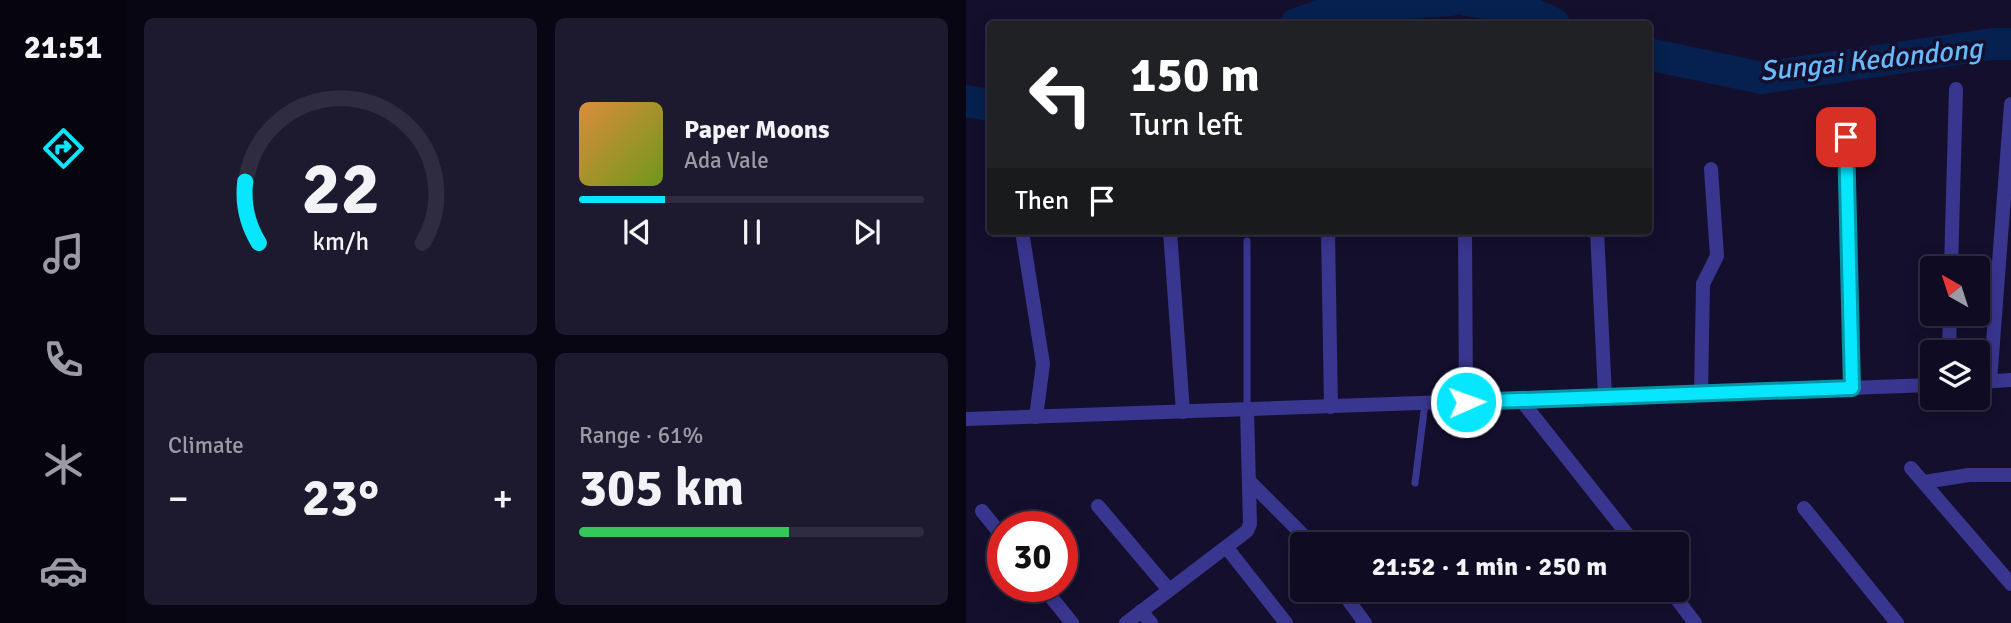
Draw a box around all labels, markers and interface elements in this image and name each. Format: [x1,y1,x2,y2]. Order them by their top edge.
text: 21:51 [24,28,102,67]
water label: Sungai Kedondong [1758,31,1986,89]
text: 150 m [1130,45,1260,105]
icon: left [1015,49,1106,140]
text: Turn left [1130,105,1243,144]
pin [1816,107,1876,167]
text: Paper Moons [684,114,830,146]
icon: arrive [1827,118,1865,156]
icon: directions [39,124,88,173]
text: 22 [301,145,380,234]
text: Ada Vale [684,146,769,175]
icon: arrive [1083,182,1121,220]
text: Then [1015,185,1069,217]
icon: previous [618,213,656,251]
icon: pause [733,213,771,251]
icon: next [848,213,886,251]
text: km/h [312,226,369,257]
icon: music [39,229,88,278]
north arrow [1920,256,1990,326]
map controls [1920,256,1990,410]
icon: phone [39,335,88,384]
button: layers [1920,340,1990,410]
position arrow [1429,365,1503,439]
text: Range · 61% [579,421,703,450]
text: Climate [168,431,244,460]
icon: climate [39,440,88,489]
text: 305 km [579,456,744,520]
text: 23° [302,466,379,530]
text: − [168,475,189,522]
text: + [492,475,513,522]
speed limit sign: 30 [987,511,1078,602]
icon: car [39,546,88,595]
text: 21:52 · 1 min · 250 m [1372,551,1607,583]

